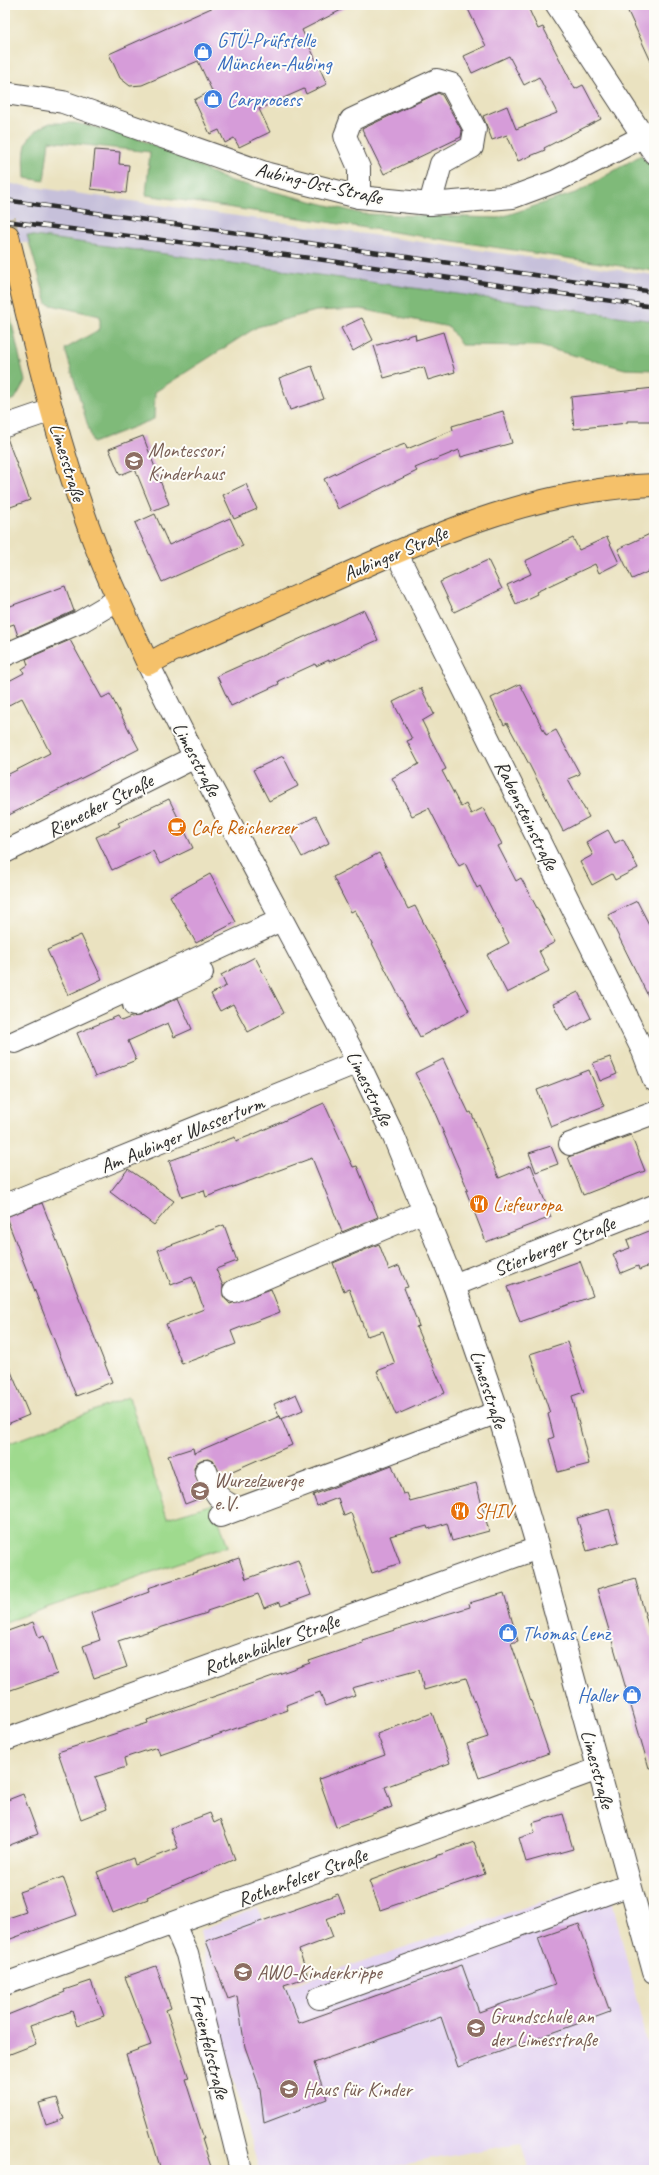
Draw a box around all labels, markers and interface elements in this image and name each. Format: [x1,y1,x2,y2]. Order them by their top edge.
place label: GTÜ-Prüfstelle München-Aubing [217,28,333,76]
shop icon: GTÜ-Prüfstelle München-Aubing [192,41,214,63]
place label: Carprocess [227,87,304,112]
shop icon: Carprocess [202,88,224,110]
street label: Aubing-Ost-Straße [253,157,386,211]
street label: Limesstraße [44,420,92,506]
place label: Montessori Kinderhaus [148,438,226,486]
school or university icon: Montessori Kinderhaus [123,450,145,472]
street label: Aubinger Straße [339,520,452,587]
street label: Limesstraße [167,718,227,802]
street label: Rabensteinstraße [489,756,565,876]
street label: Rienecker Straße [43,767,159,843]
place label: Cafe Reicherzer [191,815,298,840]
cafe icon: Cafe Reicherzer [166,816,188,838]
street label: Limesstraße [341,1047,399,1131]
street label: Am Aubinger Wasserturm [97,1090,269,1179]
place label: Liefeuropa [493,1192,563,1217]
restaurant icon: Liefeuropa [468,1193,490,1215]
street label: Stierberger Straße [490,1210,620,1282]
street label: Limesstraße [464,1347,513,1433]
place label: Wurzelzwerge e.V. [214,1468,305,1516]
school or university icon: Wurzelzwerge e.V. [189,1480,211,1502]
place label: SHIV [474,1499,517,1524]
restaurant icon: SHIV [449,1500,471,1522]
street label: Rothenbühler Straße [200,1608,344,1681]
place label: Thomas Lenz [522,1621,612,1646]
shop icon: Thomas Lenz [497,1622,519,1644]
place label: Haller [578,1683,620,1708]
shop icon: Haller [621,1684,643,1706]
street label: Limesstraße [575,1727,620,1813]
street label: Rothenfelser Straße [234,1842,372,1912]
place label: AWO-Kinderkrippe [257,1960,383,1985]
school or university icon: AWO-Kinderkrippe [232,1961,254,1983]
street label: Freienfelsstraße [184,1991,235,2103]
place label: Grundschule an der Limesstraße [490,2004,598,2052]
school or university icon: Grundschule an der Limesstraße [465,2017,487,2039]
place label: Haus für Kinder [303,2077,414,2102]
school or university icon: Haus für Kinder [278,2078,300,2100]

